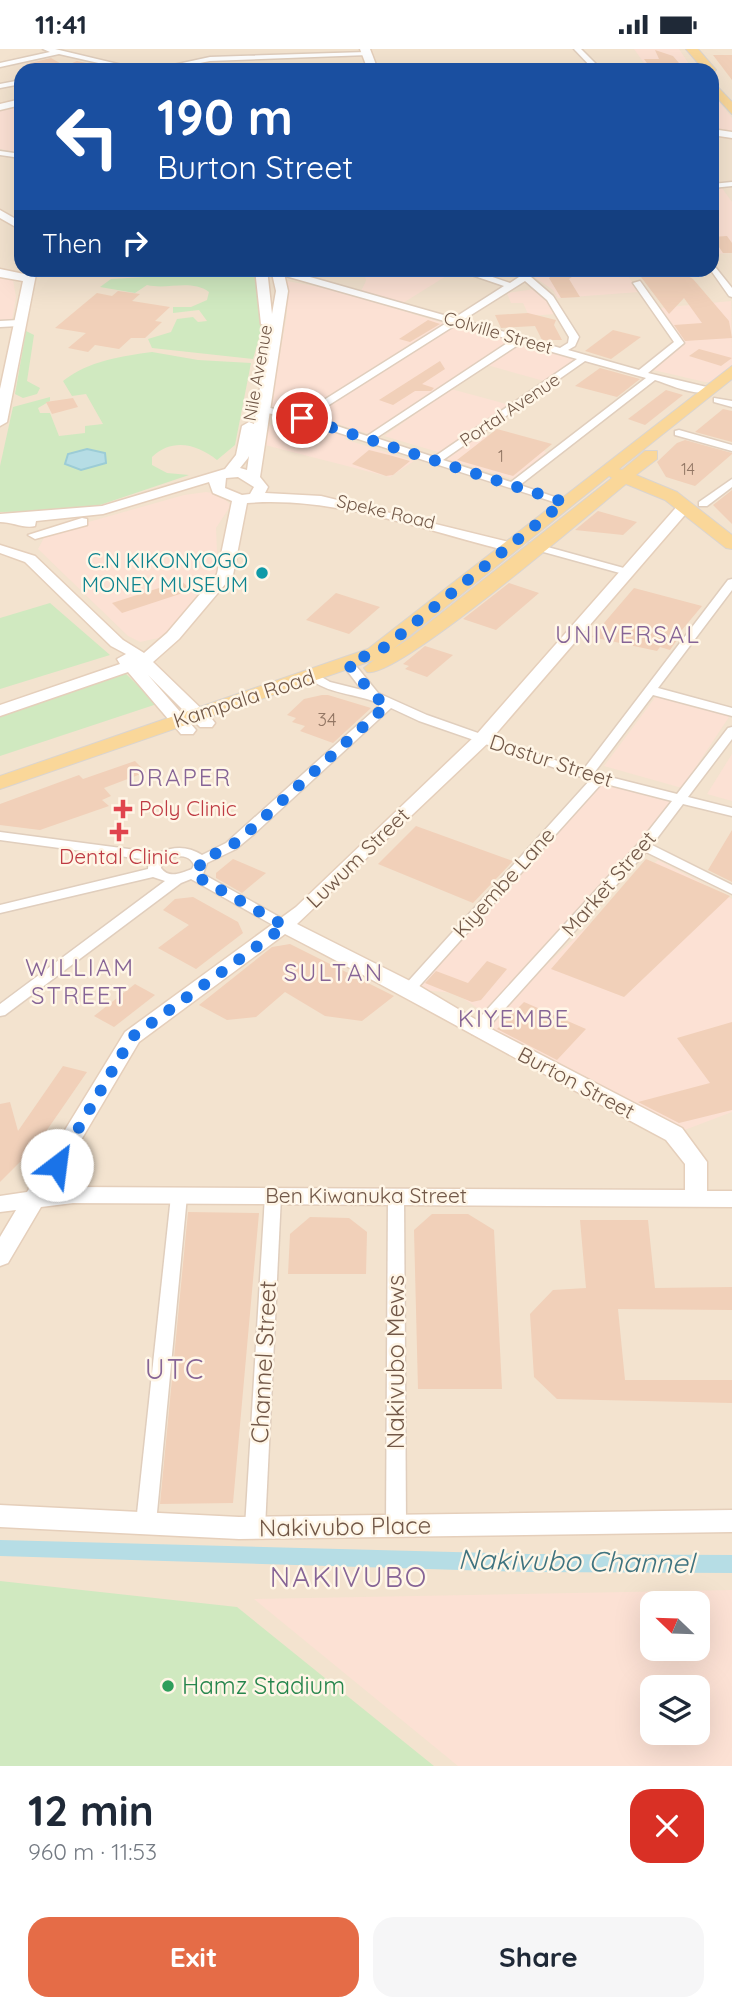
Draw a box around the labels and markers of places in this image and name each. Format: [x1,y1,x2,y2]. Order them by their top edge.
pin [272,388,332,448]
place label: C.N KIKONYOGO MONEY MUSEUM [82,547,248,597]
marker: C.N KIKONYOGO MONEY MUSEUM [254,565,270,581]
place label: Poly Clinic [139,795,237,821]
marker: Poly Clinic [113,799,133,819]
marker: Dental Clinic [109,822,129,842]
place label: Dental Clinic [59,843,179,869]
place label: Hamz Stadium [182,1670,345,1700]
marker: Hamz Stadium [160,1678,176,1694]

